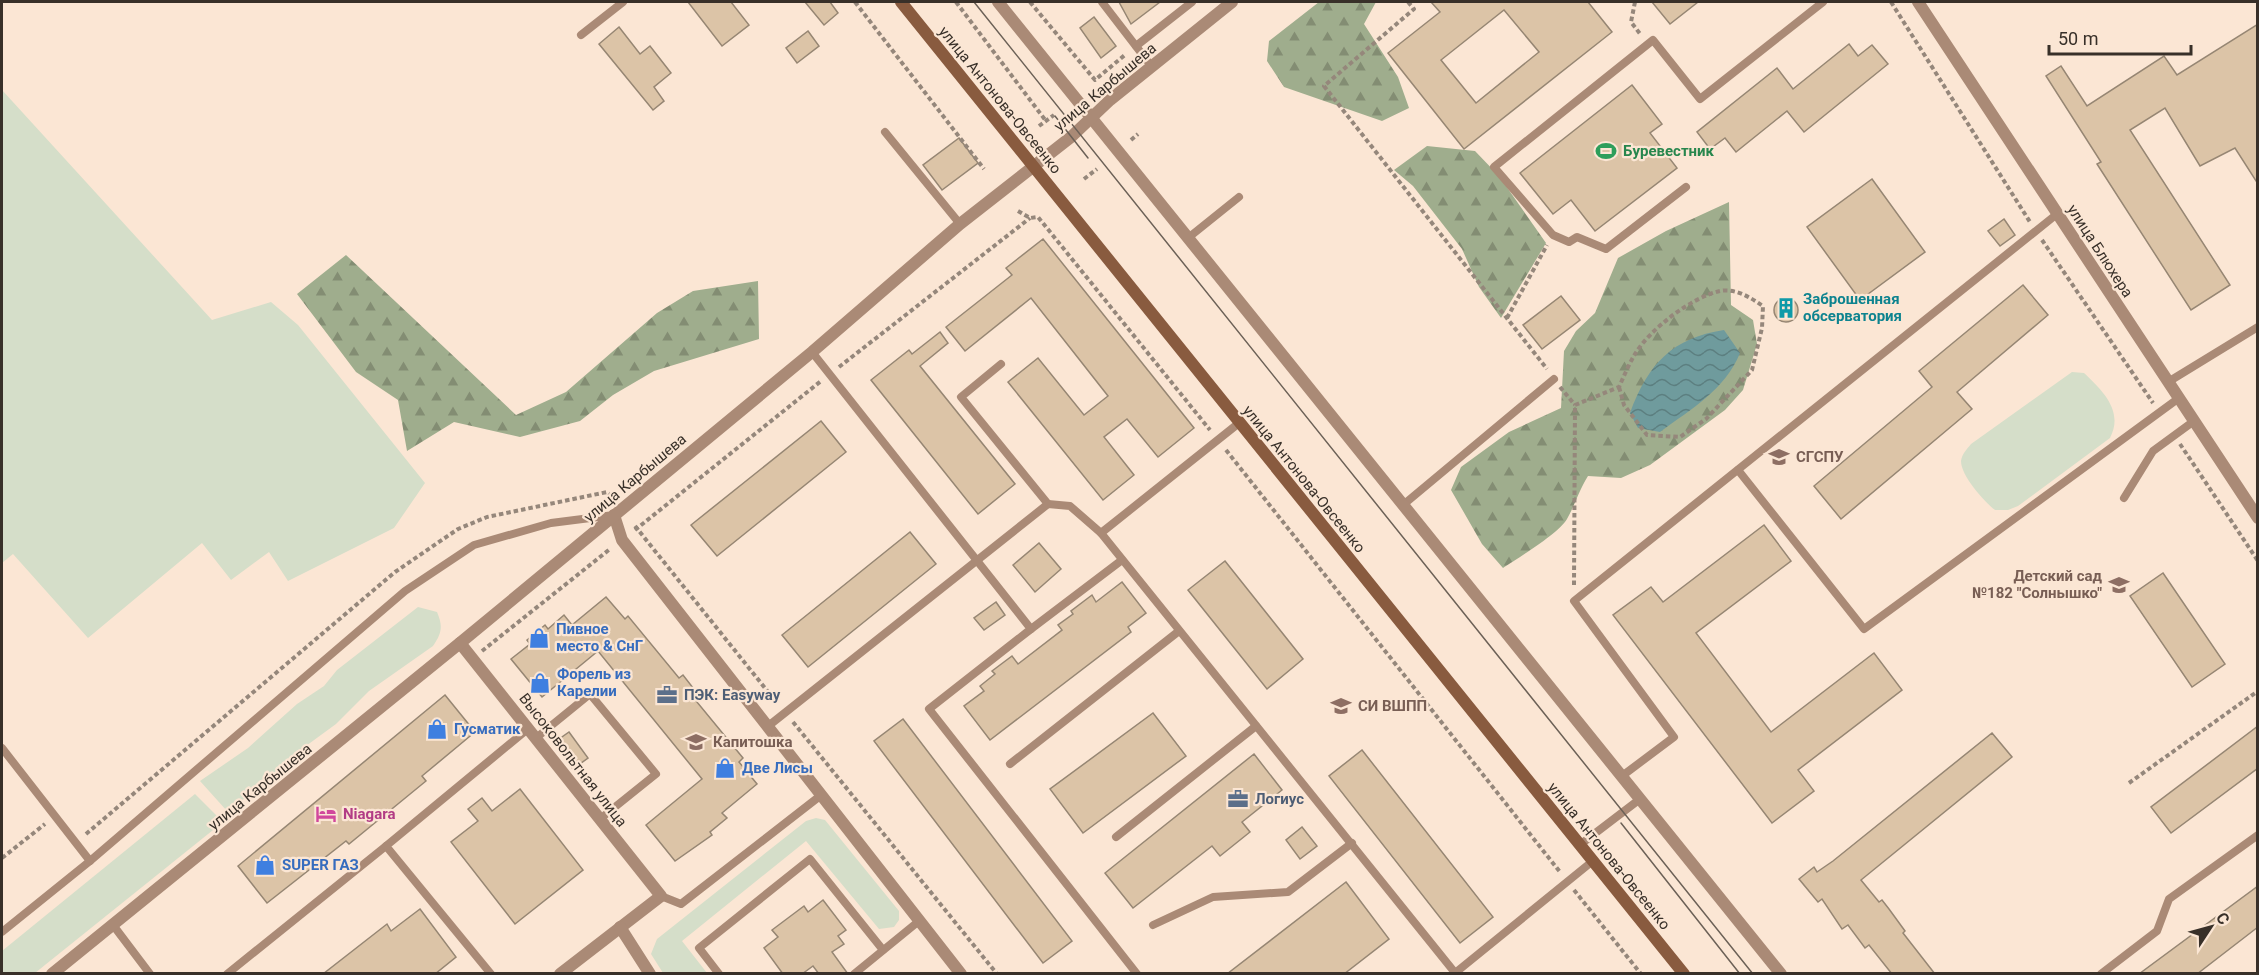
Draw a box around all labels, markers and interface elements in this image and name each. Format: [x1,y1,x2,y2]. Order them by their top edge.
scale bar [2049,18,2192,56]
street label: улица Антонова-Овсеенко [935,23,1065,177]
text: 50 m [2058,28,2098,49]
street label: улица Карбышева [1050,39,1160,135]
sports icon: Буревестник [1594,139,1618,163]
place label: Буревестник [1623,142,1715,160]
street label: улица Блюхера [2063,201,2137,301]
place label: Заброшенная обсерватория [1803,290,1902,325]
building icon: Заброшенная обсерватория [1774,296,1798,320]
street label: улица Антонова-Овсеенко [1239,402,1369,556]
street label: улица Карбышева [580,430,690,526]
school or university icon: СГСПУ [1767,445,1791,469]
place label: СГСПУ [1796,448,1844,466]
place label: Детский сад №182 "Солнышко" [1972,567,2103,602]
school or university icon: Детский сад №182 "Солнышко" [2107,573,2131,597]
place label: Пивное место & СнГ [556,620,643,655]
shop icon: Пивное место & СнГ [527,626,551,650]
place label: Форель из Карелии [557,665,631,700]
shop icon: Форель из Карелии [528,671,552,695]
office icon: ПЭК: Easyway [655,683,679,707]
place label: ПЭК: Easyway [684,686,781,704]
street label: Высоковольтная улица [515,690,631,830]
school or university icon: СИ ВШПП [1329,694,1353,718]
place label: СИ ВШПП [1358,697,1427,715]
shop icon: Гусматик [425,717,449,741]
place label: Гусматик [454,720,521,738]
school or university icon: Капитошка [684,730,708,754]
place label: Капитошка [713,733,792,751]
street label: улица Карбышева [205,740,315,834]
shop icon: Две Лисы [713,756,737,780]
place label: Две Лисы [742,759,813,777]
street label: улица Антонова-Овсеенко [1544,779,1674,933]
office icon: Логиус [1226,787,1250,811]
place label: Логиус [1255,790,1304,808]
hotel icon: Niagara [314,802,338,826]
place label: Niagara [343,805,395,823]
shop icon: SUPER ГАЗ [253,853,277,877]
place label: SUPER ГАЗ [282,856,359,874]
north arrow [2181,897,2241,957]
text: С [2212,909,2233,928]

